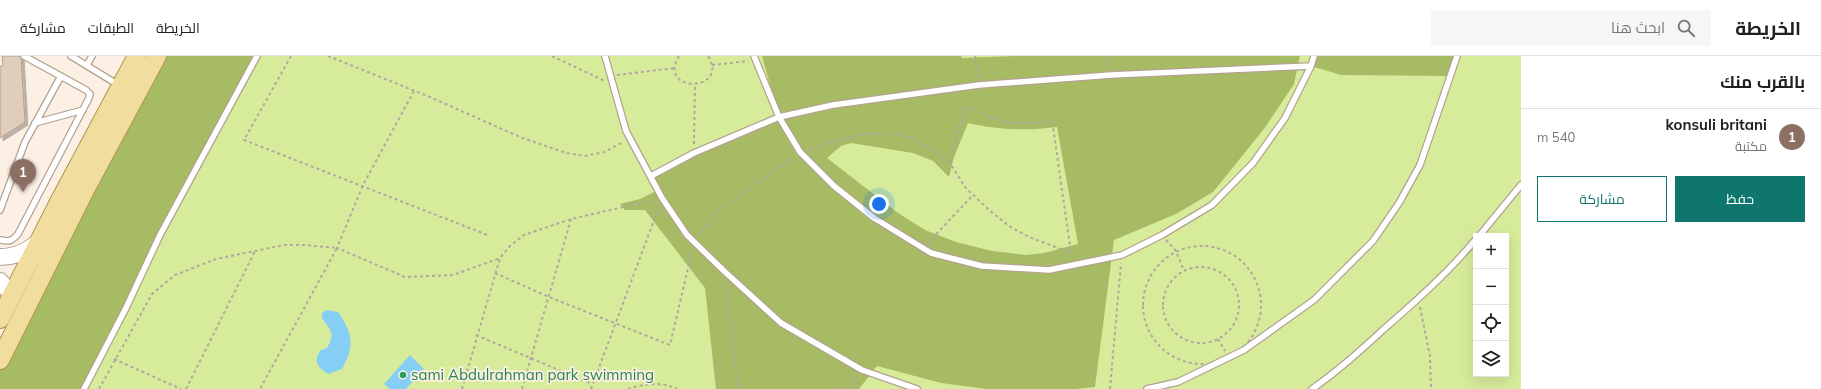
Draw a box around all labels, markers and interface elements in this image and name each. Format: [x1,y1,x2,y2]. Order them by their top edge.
search box [1431,10,1711,46]
text: الخريطة [1735,16,1801,40]
icon: search [1675,17,1697,39]
text: ابحث هنا [1611,18,1665,37]
text: مشاركة [20,19,66,37]
text: الطبقات [88,19,134,37]
text: الخريطة [156,19,200,37]
text: بالقرب منك [1720,71,1805,92]
text: konsuli britani [1665,115,1767,134]
text: 540 m [1537,129,1575,145]
text: 1 [1788,129,1796,145]
text: مكتبة [1735,138,1767,154]
pin: 1 [10,159,36,192]
button: مشاركة [1537,176,1667,222]
button: حفظ [1675,176,1805,222]
your location [869,194,889,214]
map controls [1473,233,1509,377]
button: + [1473,233,1509,269]
button: − [1473,269,1509,305]
button: locate [1473,305,1509,341]
button: layers [1473,341,1509,377]
place label: sami Abdulrahman park swimming [411,365,654,384]
marker: sami Abdulrahman park swimming [398,370,408,380]

